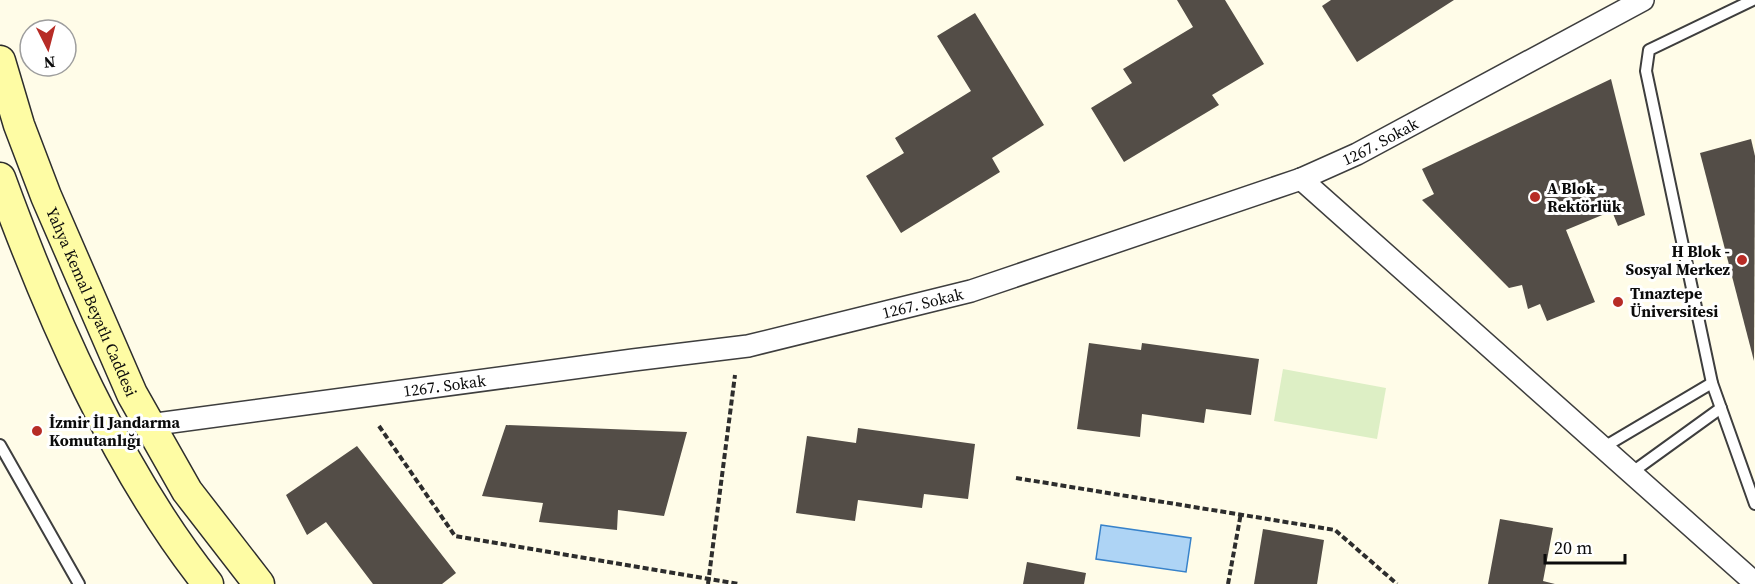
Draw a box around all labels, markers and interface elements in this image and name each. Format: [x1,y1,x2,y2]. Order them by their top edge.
north arrow [18,18,78,78]
text: N [42,51,57,75]
street label: 1267. Sokak [1339,112,1422,170]
place label: A Blok - Rektörlük [1547,177,1622,217]
marker: A Blok - Rektörlük [1528,190,1542,204]
street label: Yahya Kemal Beyatlı Caddesi [41,204,143,400]
place label: H Blok - Sosyal Merkez [1626,240,1731,280]
marker: H Blok - Sosyal Merkez [1735,253,1749,267]
street label: 1267. Sokak [880,282,966,324]
place label: Tınaztepe Üniversitesi [1630,282,1718,322]
marker: Tınaztepe Üniversitesi [1611,295,1625,309]
street label: 1267. Sokak [402,369,487,402]
place label: İzmir İl Jandarma Komutanlığı [49,411,180,451]
marker: İzmir İl Jandarma Komutanlığı [30,424,44,438]
scale bar [1545,527,1624,565]
text: 20 m [1554,535,1592,560]

